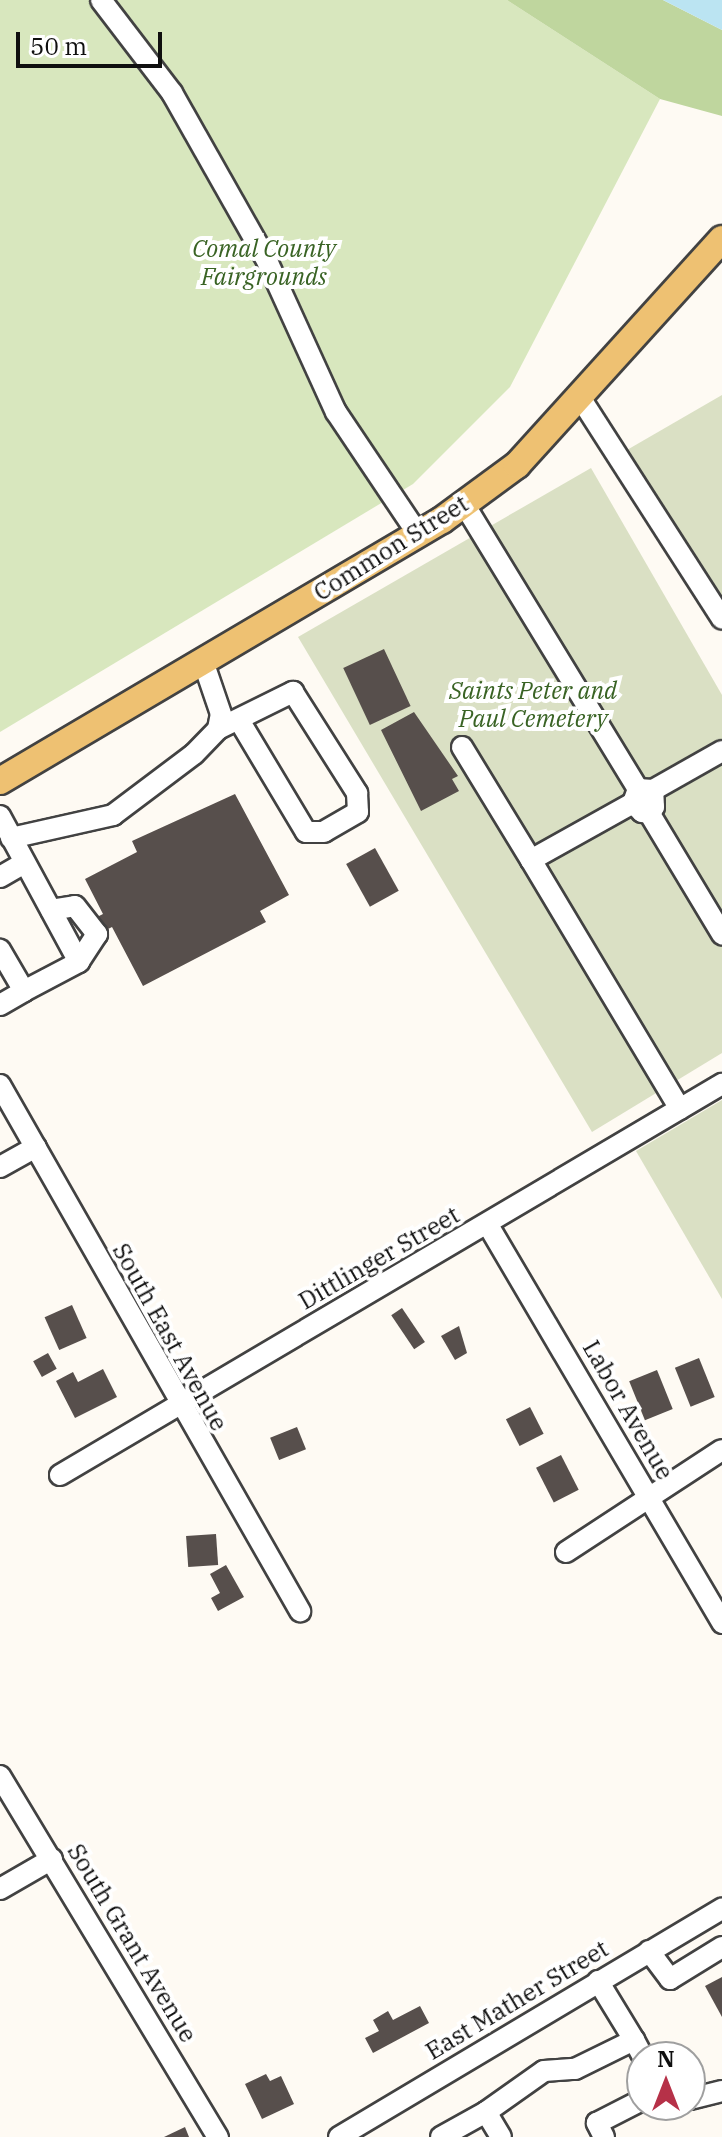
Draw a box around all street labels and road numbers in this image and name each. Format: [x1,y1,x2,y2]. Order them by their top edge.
street label: Common Street [309,489,473,607]
street label: Dittlinger Street [294,1200,464,1316]
street label: South East Avenue [107,1238,233,1436]
street label: Labor Avenue [577,1335,679,1485]
street label: South Grant Avenue [61,1839,203,2047]
street label: East Mather Street [421,1934,613,2066]

